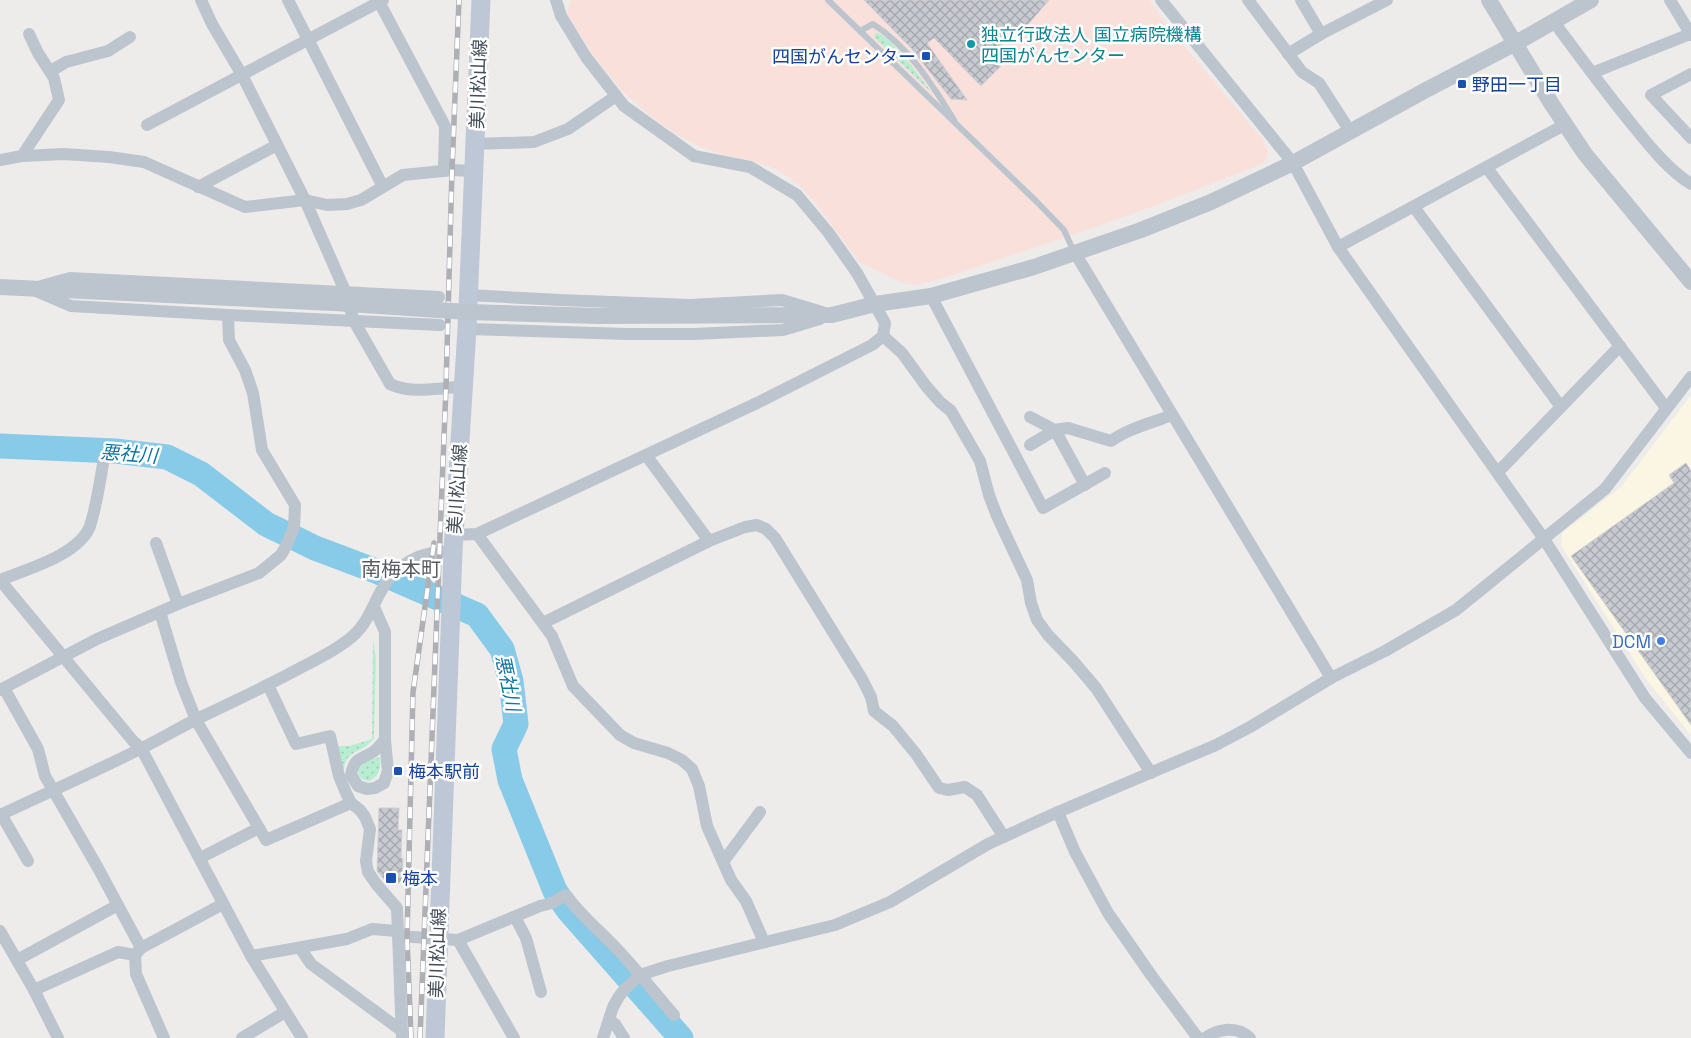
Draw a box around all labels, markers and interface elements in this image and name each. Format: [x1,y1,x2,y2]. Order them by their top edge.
place label: 独立行政法人 国立病院機構 四国がんセンター [981,23,1202,67]
marker: 独立行政法人 国立病院機構 四国がんセンター [965,38,977,50]
street label: 美川松山線 [465,39,491,129]
place label: 四国がんセンター [772,45,916,68]
marker: 四国がんセンター [920,50,932,62]
place label: 野田一丁目 [1472,73,1562,96]
marker: 野田一丁目 [1456,78,1468,90]
water label: 悪社川 [100,440,160,469]
street label: 美川松山線 [442,443,472,535]
district label: 南梅本町 [361,556,441,582]
place label: DCM [1612,630,1651,653]
marker: DCM [1655,635,1667,647]
water label: 悪社川 [490,653,527,715]
place label: 梅本駅前 [408,760,480,783]
marker: 梅本駅前 [392,765,404,777]
place label: 梅本 [402,867,438,890]
marker: 梅本 [384,871,398,885]
street label: 美川松山線 [424,908,450,998]

